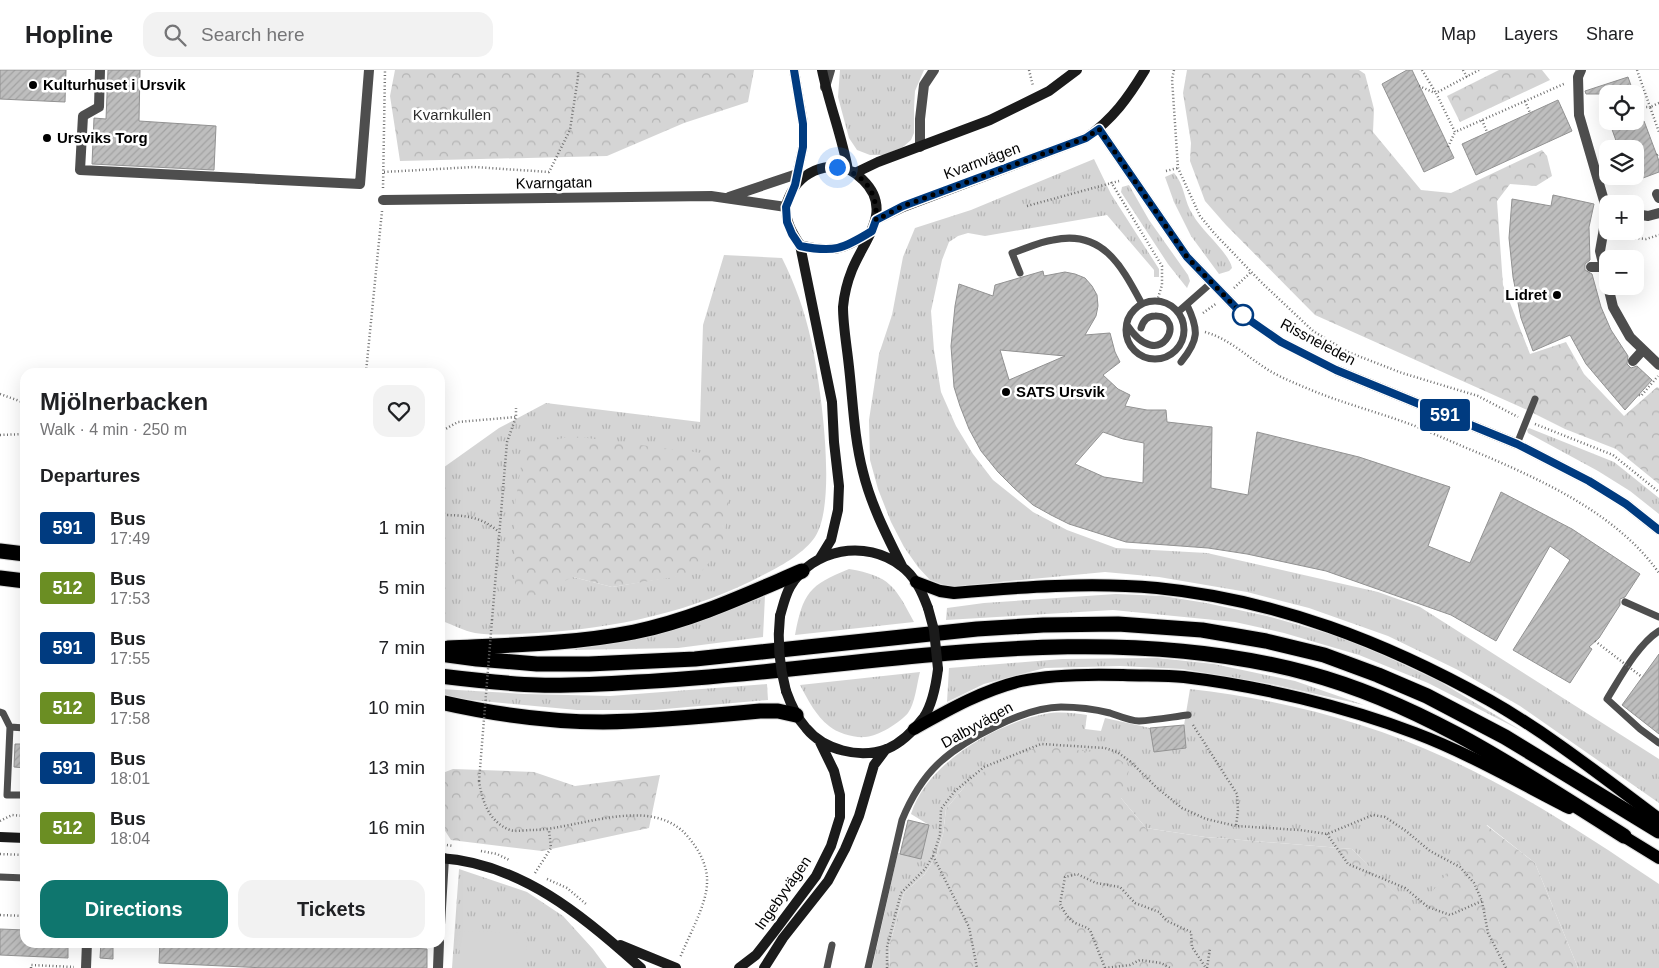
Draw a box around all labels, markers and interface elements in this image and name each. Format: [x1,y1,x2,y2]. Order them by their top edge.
search box [143,12,493,57]
text: Hopline [25,21,113,48]
icon: search [161,21,189,49]
text: Search here [201,24,305,45]
text: Map [1441,24,1476,44]
text: Layers [1504,24,1558,44]
text: Share [1586,24,1634,44]
place label: Kulturhuset i Ursvik [43,76,186,93]
marker: Kulturhuset i Ursvik [27,79,39,91]
map controls [1599,85,1644,295]
button: locate [1599,85,1644,130]
park label: Kvarnkullen [413,106,491,123]
place label: Ursviks Torg [57,129,148,146]
marker: Ursviks Torg [41,132,53,144]
street label: Kvarnvägen [941,139,1022,182]
button: layers [1599,140,1644,185]
your location [825,155,850,180]
street label: Kvarngatan [515,173,593,192]
button: + [1599,195,1644,240]
button: − [1599,250,1644,295]
place label: Lidret [1505,286,1547,303]
marker: Lidret [1551,289,1563,301]
unlabelled marker [1232,304,1254,326]
street label: Rissneleden [1278,315,1359,368]
place label: SATS Ursvik [1016,383,1106,400]
button: heart [373,385,425,437]
marker: SATS Ursvik [1000,386,1012,398]
text: Mjölnerbacken [40,388,208,415]
line badge: 591 [1416,399,1474,431]
text: 591 [1430,405,1460,425]
text: Walk · 4 min · 250 m [40,421,187,438]
text: Departures [40,465,140,486]
text: Bus [110,508,146,529]
text: 1 min [379,517,425,538]
text: 591 [52,518,83,538]
text: 17:49 [110,530,150,547]
text: Bus [110,568,146,589]
text: 5 min [379,577,425,598]
text: 512 [52,578,83,598]
text: 17:53 [110,590,150,607]
text: Bus [110,628,146,649]
text: 7 min [379,637,425,658]
text: 591 [52,638,83,658]
text: 17:55 [110,650,150,667]
text: Bus [110,688,146,709]
text: 10 min [368,697,425,718]
text: 512 [52,698,83,718]
street label: Dalbyvägen [938,698,1016,751]
text: 17:58 [110,710,150,727]
text: Bus [110,748,146,769]
text: 13 min [368,757,425,778]
text: 591 [52,758,83,778]
text: 18:01 [110,770,150,787]
text: Bus [110,808,146,829]
text: 16 min [368,817,425,838]
text: 512 [52,818,83,838]
text: 18:04 [110,830,150,847]
street label: Ingebyvägen [751,853,814,933]
button: Directions [40,880,228,938]
button: Tickets [238,880,425,938]

